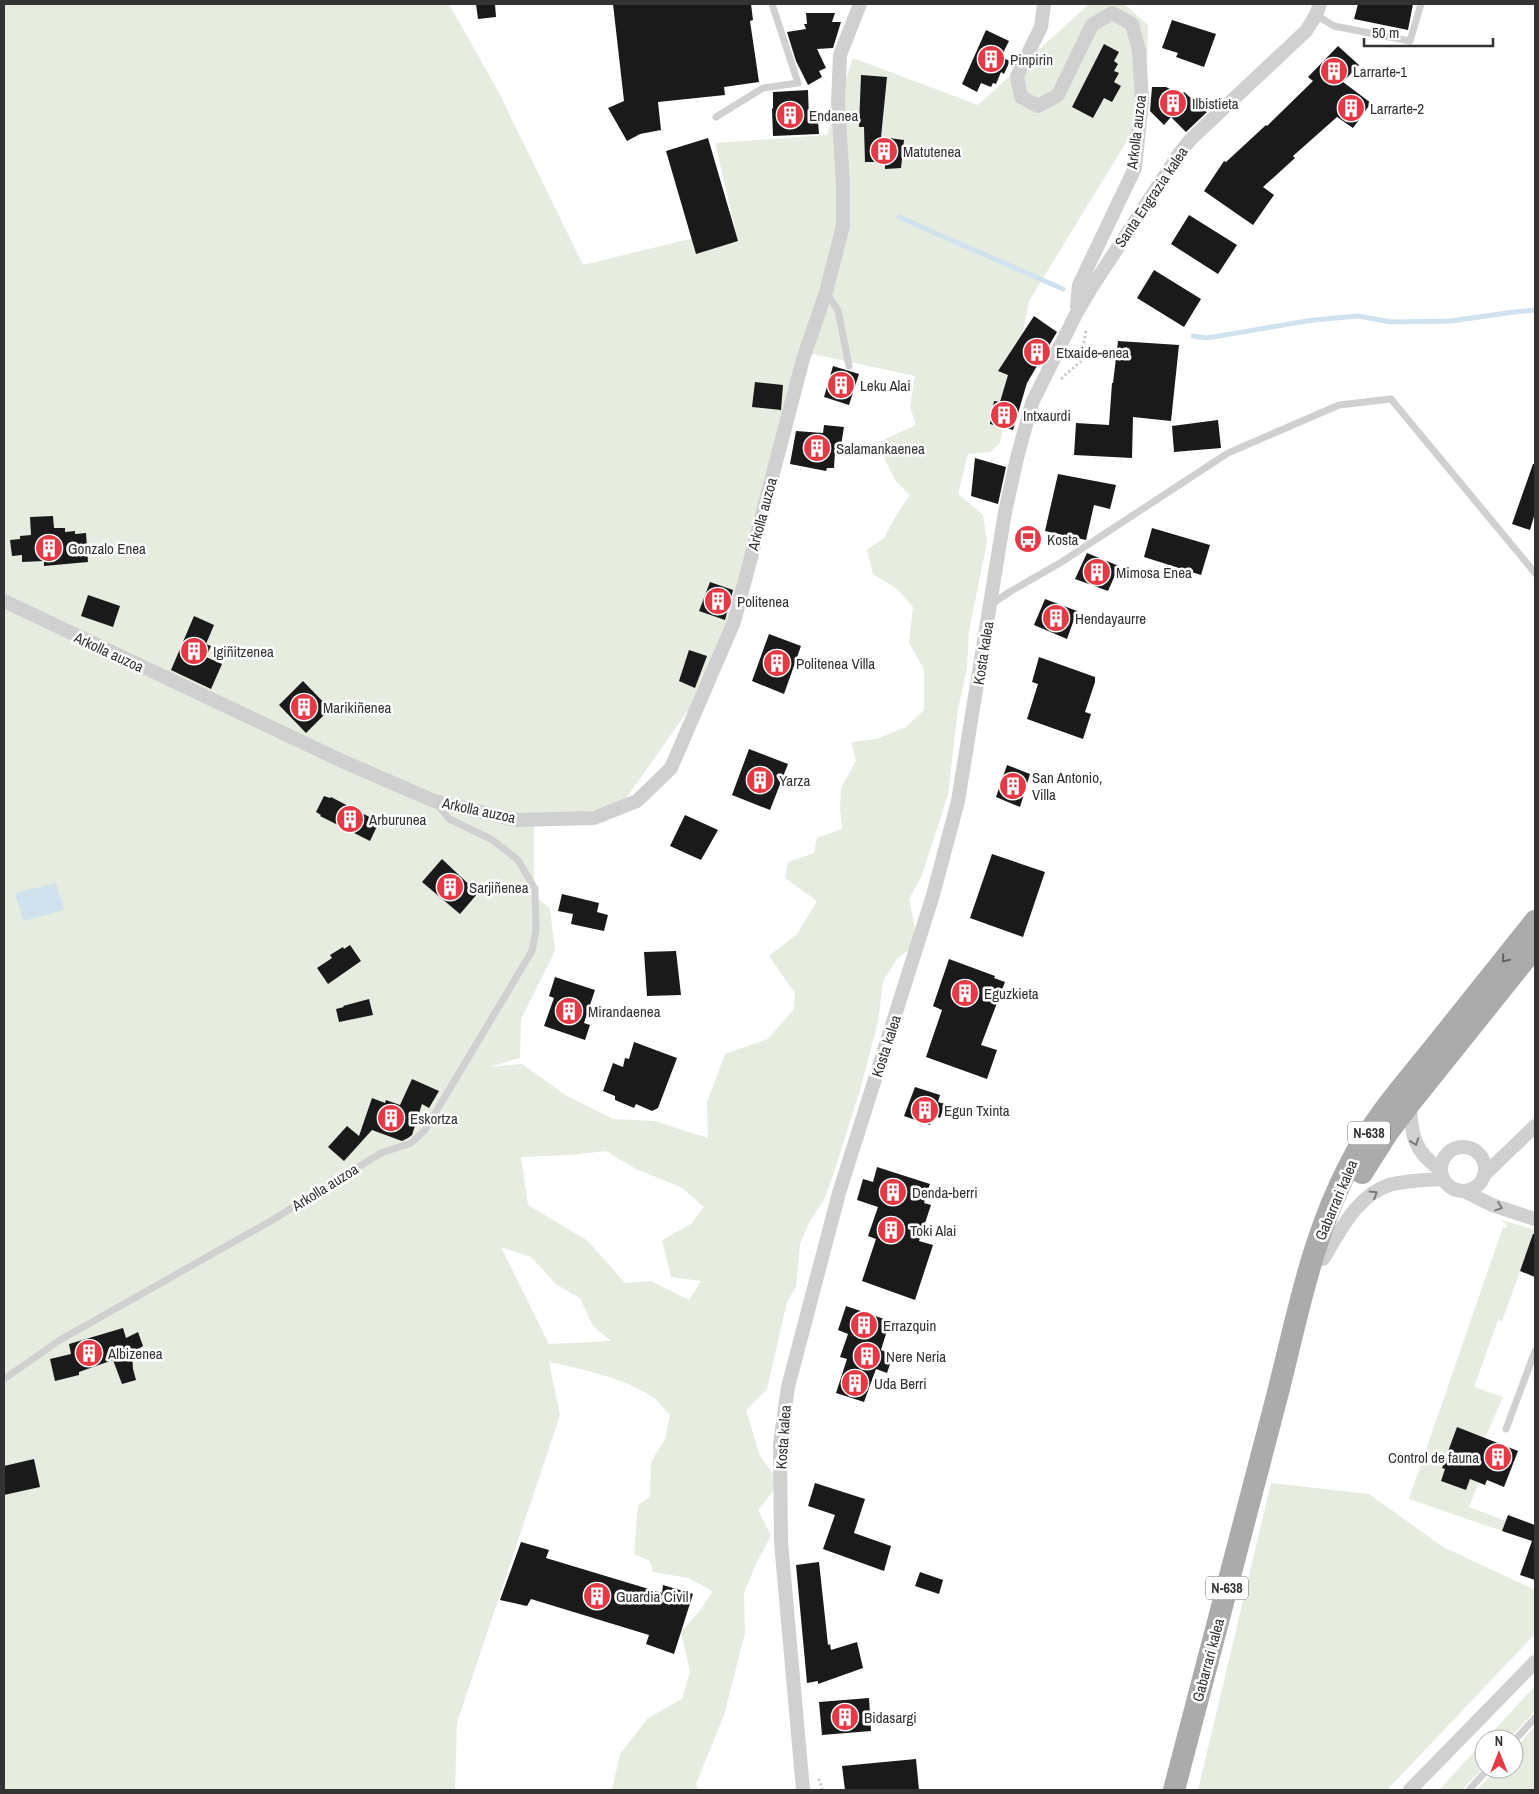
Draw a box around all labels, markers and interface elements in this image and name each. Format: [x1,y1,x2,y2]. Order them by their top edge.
scale bar [1364,15,1493,47]
text: 50 m [1372,22,1399,43]
building icon: Pinpirin [976,44,1006,74]
place label: Pinpirin [1010,49,1053,70]
building icon: Larrarte-1 [1319,56,1349,86]
place label: Larrarte-1 [1353,61,1407,82]
building icon: Ilbistieta [1158,88,1188,118]
place label: Ilbistieta [1192,93,1239,114]
building icon: Larrarte-2 [1336,93,1366,123]
street label: Arkolla auzoa [1121,94,1151,171]
place label: Larrarte-2 [1370,98,1424,119]
building icon: Endanea [775,100,805,130]
place label: Endanea [809,105,858,126]
building icon: Matutenea [869,136,899,166]
place label: Matutenea [903,141,961,162]
street label: Santa Engrazia kalea [1109,142,1193,252]
building icon: Etxaide-enea [1022,337,1052,367]
place label: Etxaide-enea [1056,342,1129,363]
building icon: Leku Alai [826,370,856,400]
place label: Leku Alai [860,375,911,396]
building icon: Intxaurdi [989,400,1019,430]
place label: Intxaurdi [1023,405,1071,426]
building icon: Salamankaenea [802,433,832,463]
place label: Salamankaenea [836,438,925,459]
street label: Arkolla auzoa [742,475,782,554]
bus stop icon: Kosta [1013,524,1043,554]
place label: Kosta [1047,529,1079,550]
building icon: Gonzalo Enea [34,533,64,563]
place label: Gonzalo Enea [68,538,146,559]
building icon: Mimosa Enea [1082,557,1112,587]
place label: Mimosa Enea [1116,562,1192,583]
building icon: Politenea [703,586,733,616]
place label: Politenea [737,591,789,612]
building icon: Hendayaurre [1041,603,1071,633]
place label: Hendayaurre [1075,608,1146,629]
street label: Kosta kalea [968,619,998,686]
street label: Arkolla auzoa [70,626,147,677]
building icon: Igiñitzenea [179,636,209,666]
place label: Igiñitzenea [213,641,274,662]
building icon: Politenea Villa [762,648,792,678]
place label: Politenea Villa [796,653,875,674]
building icon: Marikiñenea [289,692,319,722]
place label: Marikiñenea [323,697,392,718]
building icon: Yarza [745,765,775,795]
place label: San Antonio, Villa [1032,767,1102,805]
place label: Yarza [779,770,810,791]
building icon: San Antonio, Villa [998,771,1028,801]
street label: Arkolla auzoa [439,792,518,828]
building icon: Arburunea [335,804,365,834]
place label: Arburunea [368,809,427,830]
building icon: Sarjiñenea [435,872,465,902]
place label: Sarjiñenea [469,877,529,898]
one-way arrow [1501,954,1510,963]
building icon: Eguzkieta [950,978,980,1008]
place label: Eguzkieta [984,983,1039,1004]
building icon: Mirandaenea [554,996,584,1026]
place label: Mirandaenea [588,1001,661,1022]
street label: Kosta kalea [866,1012,906,1080]
building icon: Egun Txinta [910,1095,940,1125]
place label: Egun Txinta [944,1100,1010,1121]
building icon: Eskortza [376,1103,406,1133]
place label: Eskortza [410,1108,458,1129]
road number: N-638 [1348,1122,1390,1144]
one-way arrow [1410,1137,1420,1145]
street label: Gabarrari kalea [1310,1156,1362,1243]
street label: Arkolla auzoa [287,1158,362,1216]
building icon: Denda-berri [878,1177,908,1207]
place label: Denda-berri [912,1182,978,1203]
one-way arrow [1368,1190,1377,1200]
one-way arrow [1494,1201,1503,1211]
building icon: Toki Alai [876,1215,906,1245]
place label: Toki Alai [910,1220,957,1241]
building icon: Errazquin [849,1310,879,1340]
place label: Errazquin [883,1315,936,1336]
building icon: Albizenea [74,1338,104,1368]
building icon: Nere Neria [852,1341,882,1371]
place label: Albizenea [107,1343,163,1364]
place label: Nere Neria [886,1346,946,1367]
building icon: Uda Berri [840,1368,870,1398]
place label: Uda Berri [874,1373,927,1394]
street label: Kosta kalea [770,1404,796,1470]
building icon: Control de fauna [1483,1442,1513,1472]
place label: Control de fauna [1388,1447,1479,1468]
road number: N-638 [1206,1576,1248,1600]
building icon: Guardia Civil [582,1581,612,1611]
place label: Guardia Civil [616,1586,688,1607]
street label: Gabarrari kalea [1187,1616,1229,1704]
building icon: Bidasargi [830,1702,860,1732]
place label: Bidasargi [864,1707,917,1728]
north arrow [1474,1729,1524,1779]
text: N [1495,1732,1503,1750]

